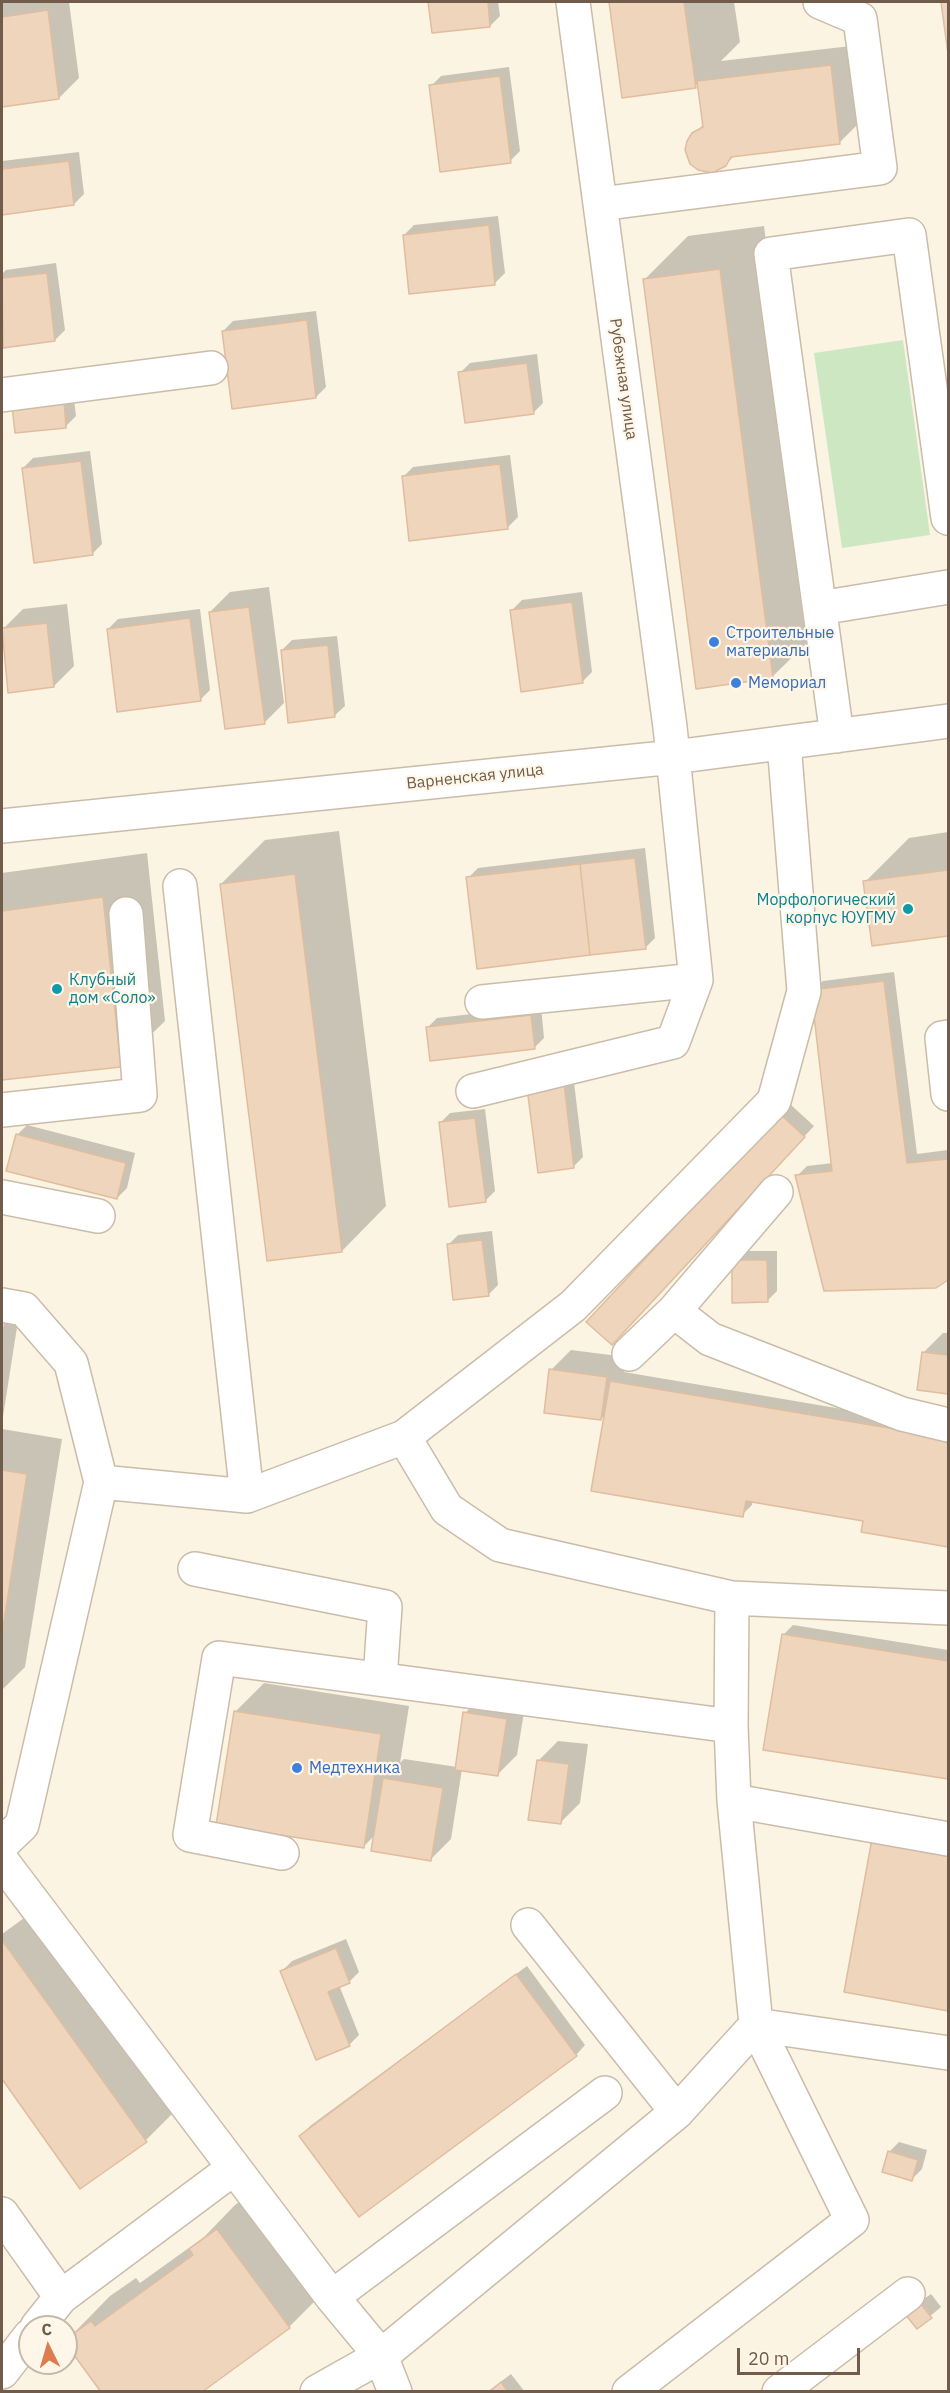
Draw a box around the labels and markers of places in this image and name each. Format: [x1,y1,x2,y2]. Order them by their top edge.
place label: Строительные материалы [726,623,834,661]
marker: Строительные материалы [707,635,721,649]
place label: Мемориал [748,673,826,693]
marker: Мемориал [729,676,743,690]
place label: Морфологический корпус ЮУГМУ [756,890,896,928]
marker: Морфологический корпус ЮУГМУ [901,902,915,916]
place label: Клубный дом «Соло» [69,970,156,1008]
marker: Клубный дом «Соло» [50,982,64,996]
place label: Медтехника [309,1758,400,1778]
marker: Медтехника [290,1761,304,1775]

